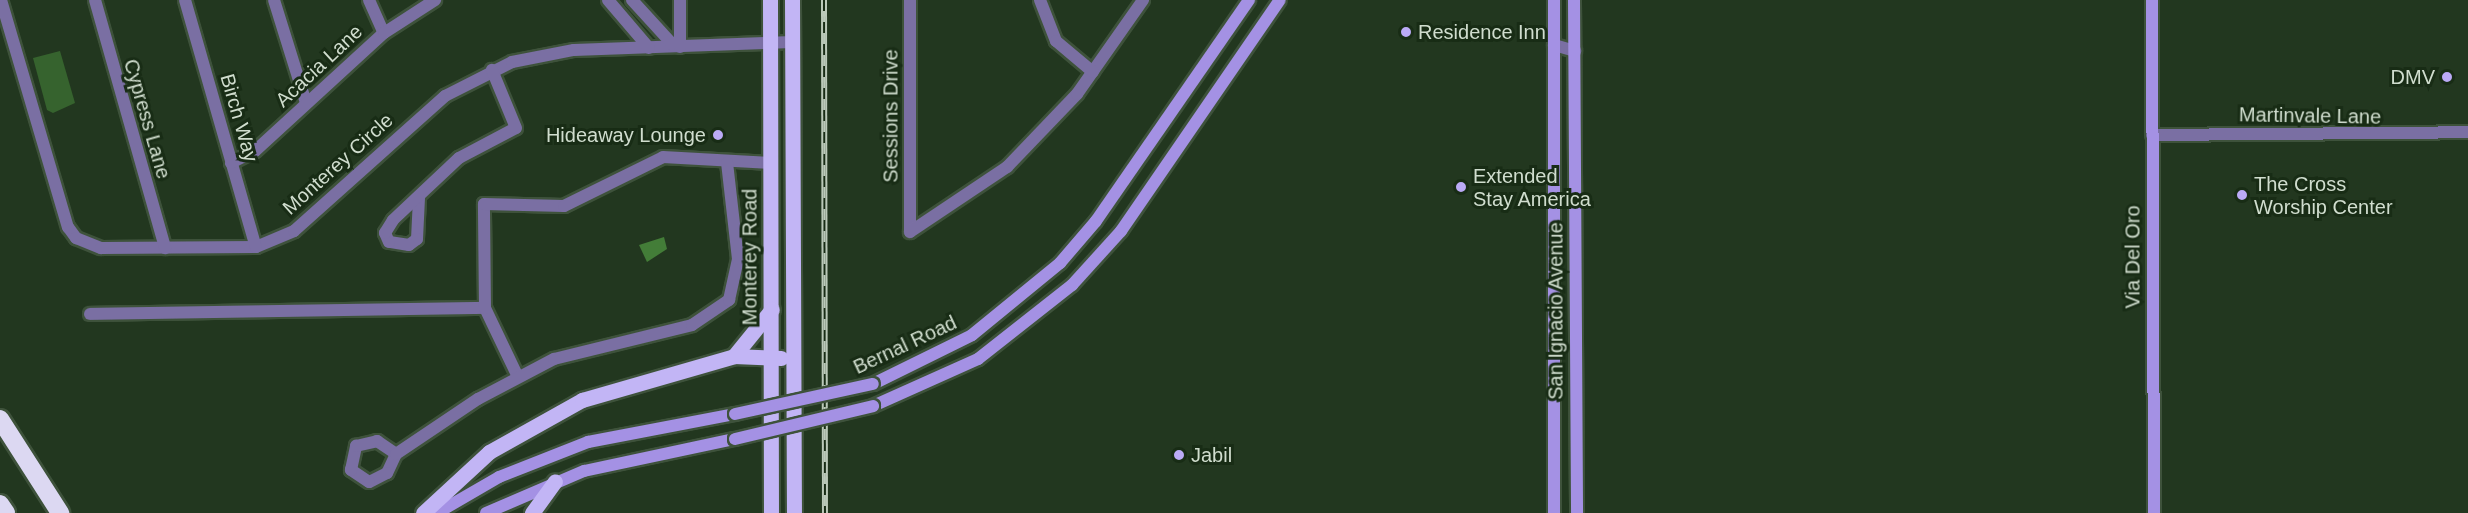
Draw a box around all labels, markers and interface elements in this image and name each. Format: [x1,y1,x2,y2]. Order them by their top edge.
street label: Acacia Lane [271,20,367,112]
place label: Residence Inn [1418,20,1546,44]
marker: Residence Inn [1399,25,1413,39]
street label: Sessions Drive [879,49,903,183]
street label: Cypress Lane [118,56,176,182]
place label: DMV [2391,65,2435,89]
marker: DMV [2440,70,2454,84]
street label: Birch Way [215,71,263,165]
street label: Martinvale Lane [2239,103,2381,129]
street label: Monterey Circle [278,108,398,220]
place label: Hideaway Lounge [546,123,706,147]
marker: Hideaway Lounge [711,128,725,142]
place label: Extended Stay America [1473,164,1592,211]
place label: The Cross Worship Center [2254,172,2393,219]
marker: Extended Stay America [1454,180,1468,194]
marker: The Cross Worship Center [2235,188,2249,202]
street label: Monterey Road [738,189,762,325]
street label: Via Del Oro [2121,205,2145,309]
street label: San Ignacio Avenue [1544,222,1568,400]
street label: Bernal Road [850,311,960,379]
place label: Jabil [1191,443,1232,467]
marker: Jabil [1172,448,1186,462]

